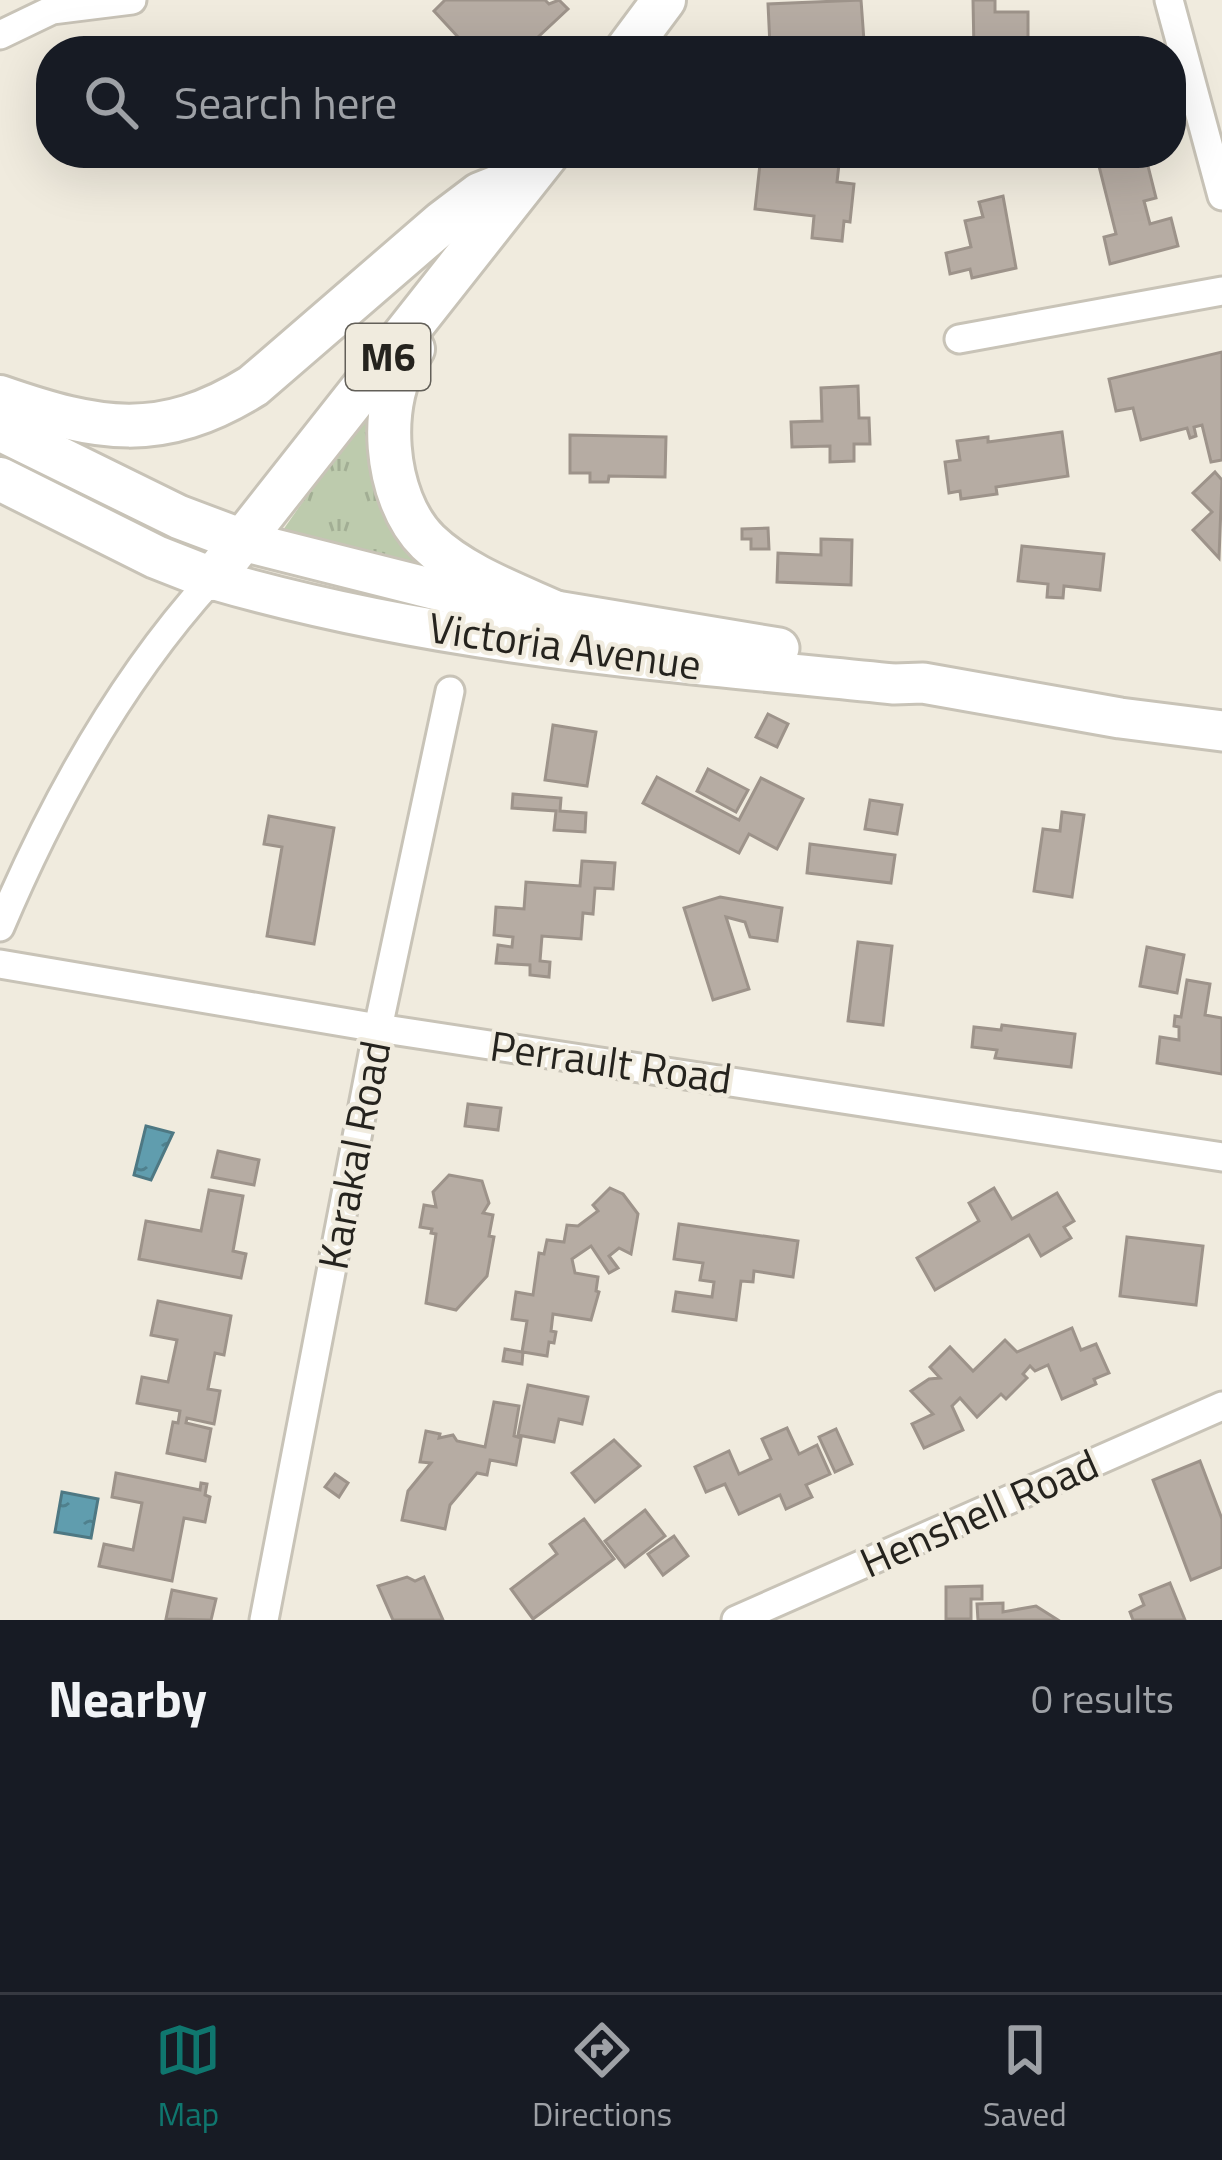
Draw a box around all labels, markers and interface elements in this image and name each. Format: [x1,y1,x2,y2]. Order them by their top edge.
search box [36,36,1186,168]
text: Search here [174,68,397,136]
icon: search [78,69,144,135]
road number: M6 [346,324,430,390]
street label: Victoria Avenue [425,594,705,696]
street label: Perrault Road [486,1012,736,1110]
street label: Karakal Road [300,1035,407,1275]
street label: Henshell Road [849,1431,1108,1593]
text: Nearby [48,1659,207,1737]
text: 0 results [1031,1669,1174,1728]
tab: Map [155,2017,221,2139]
tab: Directions [532,2017,672,2139]
tab: Saved [983,2017,1067,2139]

